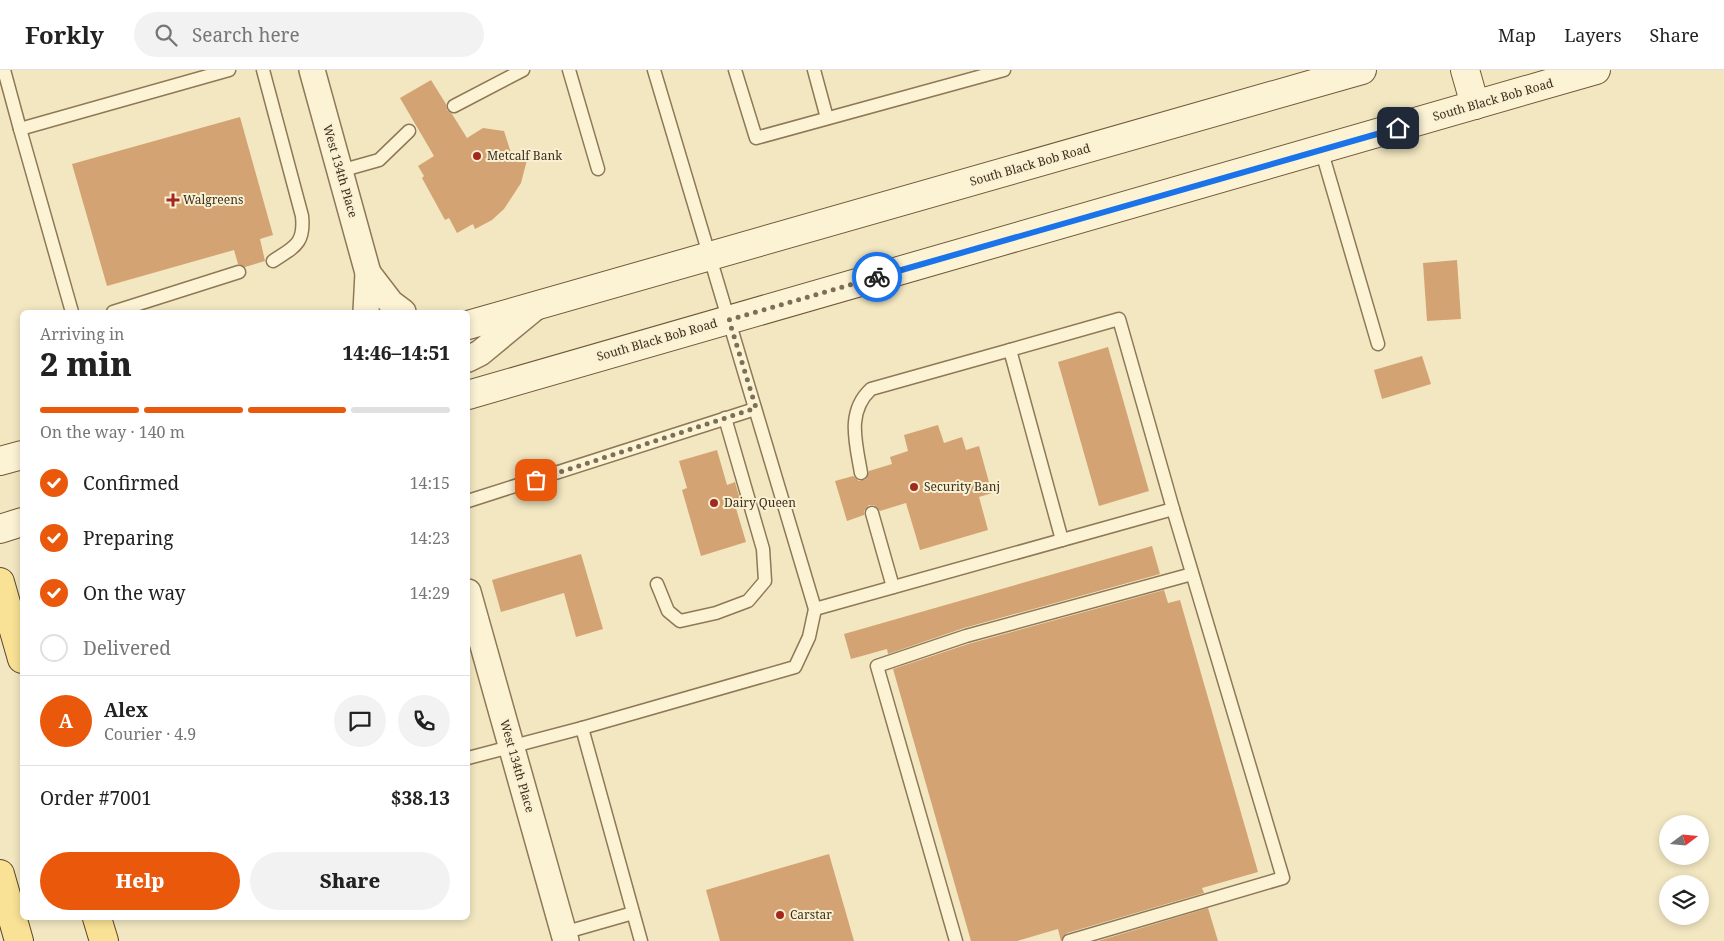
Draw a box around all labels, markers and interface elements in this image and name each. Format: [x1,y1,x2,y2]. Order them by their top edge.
search box [134,12,484,57]
text: Forkly [25,18,104,51]
icon: search [152,21,180,49]
text: Search here [192,22,300,48]
text: Map [1498,23,1536,47]
text: Layers [1564,23,1622,47]
text: Share [1650,23,1699,47]
street label: South Black Bob Road [1431,74,1556,125]
pin [1377,107,1419,149]
icon: home [1384,114,1412,142]
street label: West 134th Place [319,122,362,219]
street label: South Black Bob Road [968,139,1093,190]
place label: Metcalf Bank [487,147,563,164]
marker: Metcalf Bank [471,150,483,162]
place label: Walgreens [183,191,243,208]
marker: Walgreens [167,194,179,206]
courier [852,252,902,302]
icon: bike [863,263,891,291]
street label: South Black Bob Road [595,314,720,365]
text: Arriving in [40,323,124,345]
text: 14:46–14:51 [342,340,450,366]
text: 2 min [40,342,132,385]
text: On the way · 140 m [40,421,185,443]
pin [515,459,557,501]
icon: bag [522,466,550,494]
icon: check [40,469,68,497]
text: Confirmed [83,470,179,496]
text: 14:15 [410,472,450,494]
place label: Security Banj [924,478,1000,495]
marker: Security Banj [908,481,920,493]
place label: Dairy Queen [724,494,796,511]
marker: Dairy Queen [708,497,720,509]
icon: check [40,524,68,552]
text: Preparing [83,525,173,551]
text: 14:23 [410,527,450,549]
icon: check [40,579,68,607]
text: On the way [83,580,186,606]
text: 14:29 [410,582,450,604]
text: Delivered [83,635,171,661]
button: chat [334,695,386,747]
button: phone [398,695,450,747]
text: Alex [104,697,148,723]
text: A [59,708,73,734]
street label: West 134th Place [496,717,539,814]
text: Courier · 4.9 [104,723,196,745]
text: Order #7001 [40,785,152,811]
text: $38.13 [391,785,450,811]
north arrow [1659,815,1709,865]
map controls [1659,815,1709,925]
button: Help [40,852,240,910]
button: Share [250,852,450,910]
button: layers [1659,875,1709,925]
place label: Carstar [790,906,832,923]
marker: Carstar [774,909,786,921]

